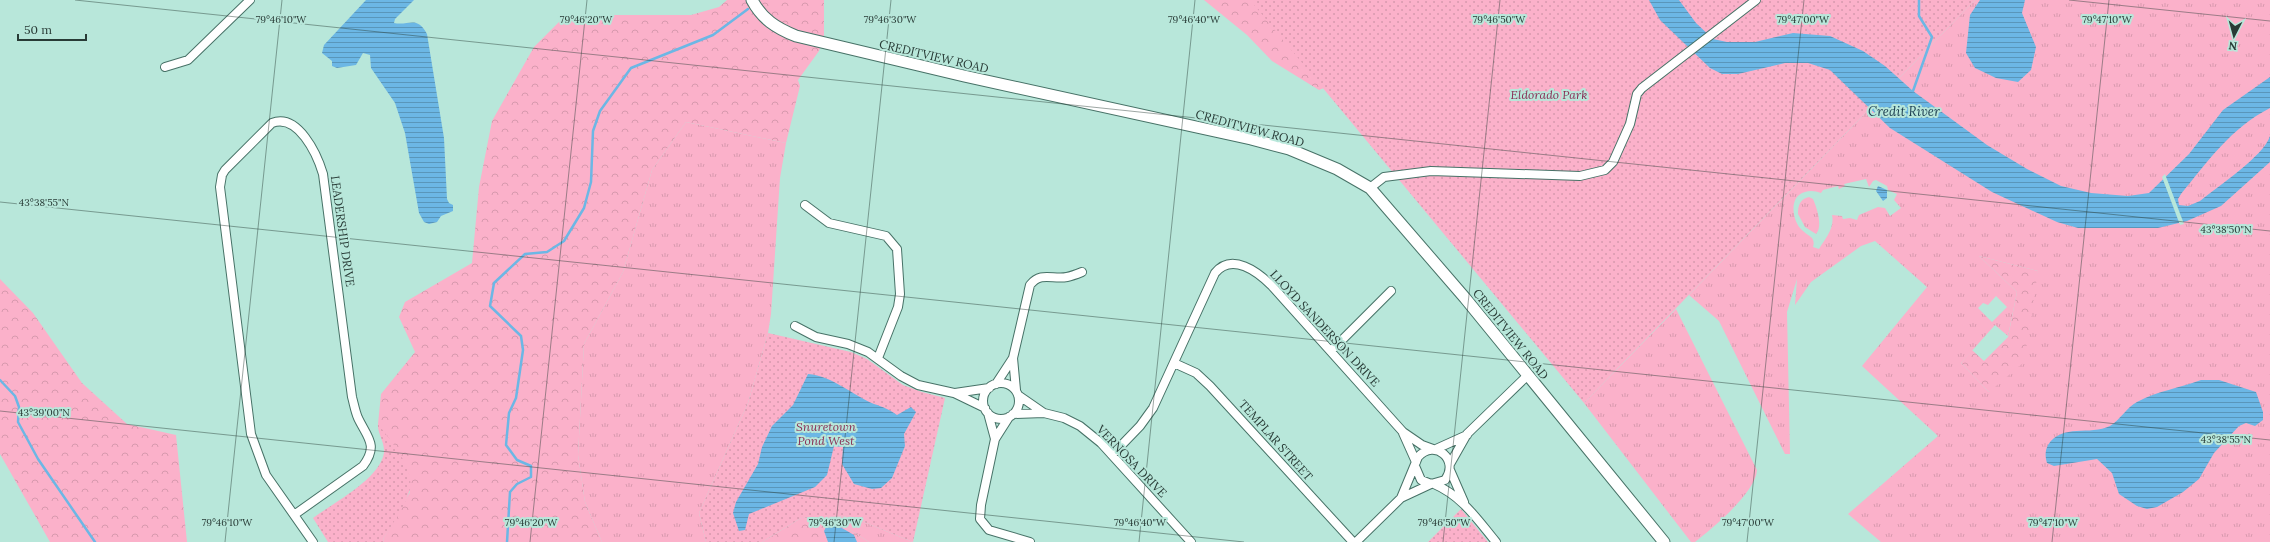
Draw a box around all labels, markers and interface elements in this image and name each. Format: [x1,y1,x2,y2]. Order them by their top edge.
text: 79°46'10"W [256,13,307,26]
text: 79°46'20"W [560,13,613,26]
text: 79°46'30"W [864,13,917,26]
text: 79°46'40"W [1168,13,1221,26]
text: 79°46'50"W [1473,13,1526,26]
text: 79°47'00"W [1777,13,1830,26]
text: 79°47'10"W [2082,13,2133,26]
scale bar [18,16,86,42]
north arrow [2214,16,2254,56]
text: 50 m [24,22,52,37]
street label: CREDITVIEW ROAD [878,36,990,76]
text: N [2228,38,2238,53]
park label: Eldorado Park [1511,87,1587,102]
water label: Credit River [1868,103,1940,120]
street label: CREDITVIEW ROAD [1194,106,1306,150]
street label: LEADERSHIP DRIVE [328,174,358,288]
text: 43°38'55"N [19,196,70,209]
text: 43°38'50"N [2200,223,2252,236]
street label: LLOYD SANDERSON DRIVE [1267,267,1383,389]
street label: CREDITVIEW ROAD [1470,286,1552,382]
street label: TEMPLAR STREET [1236,397,1316,484]
text: 43°39'00"N [18,406,70,419]
park label: Snuretown Pond West [796,419,857,448]
street label: VERNOSA DRIVE [1093,421,1170,500]
text: 43°38'55"N [2201,433,2252,446]
text: 79°46'10"W [202,516,253,529]
text: 79°46'20"W [505,516,558,529]
text: 79°46'30"W [809,516,862,529]
text: 79°46'40"W [1114,516,1167,529]
text: 79°46'50"W [1418,516,1471,529]
text: 79°47'00"W [1722,516,1775,529]
text: 79°47'10"W [2028,516,2079,529]

